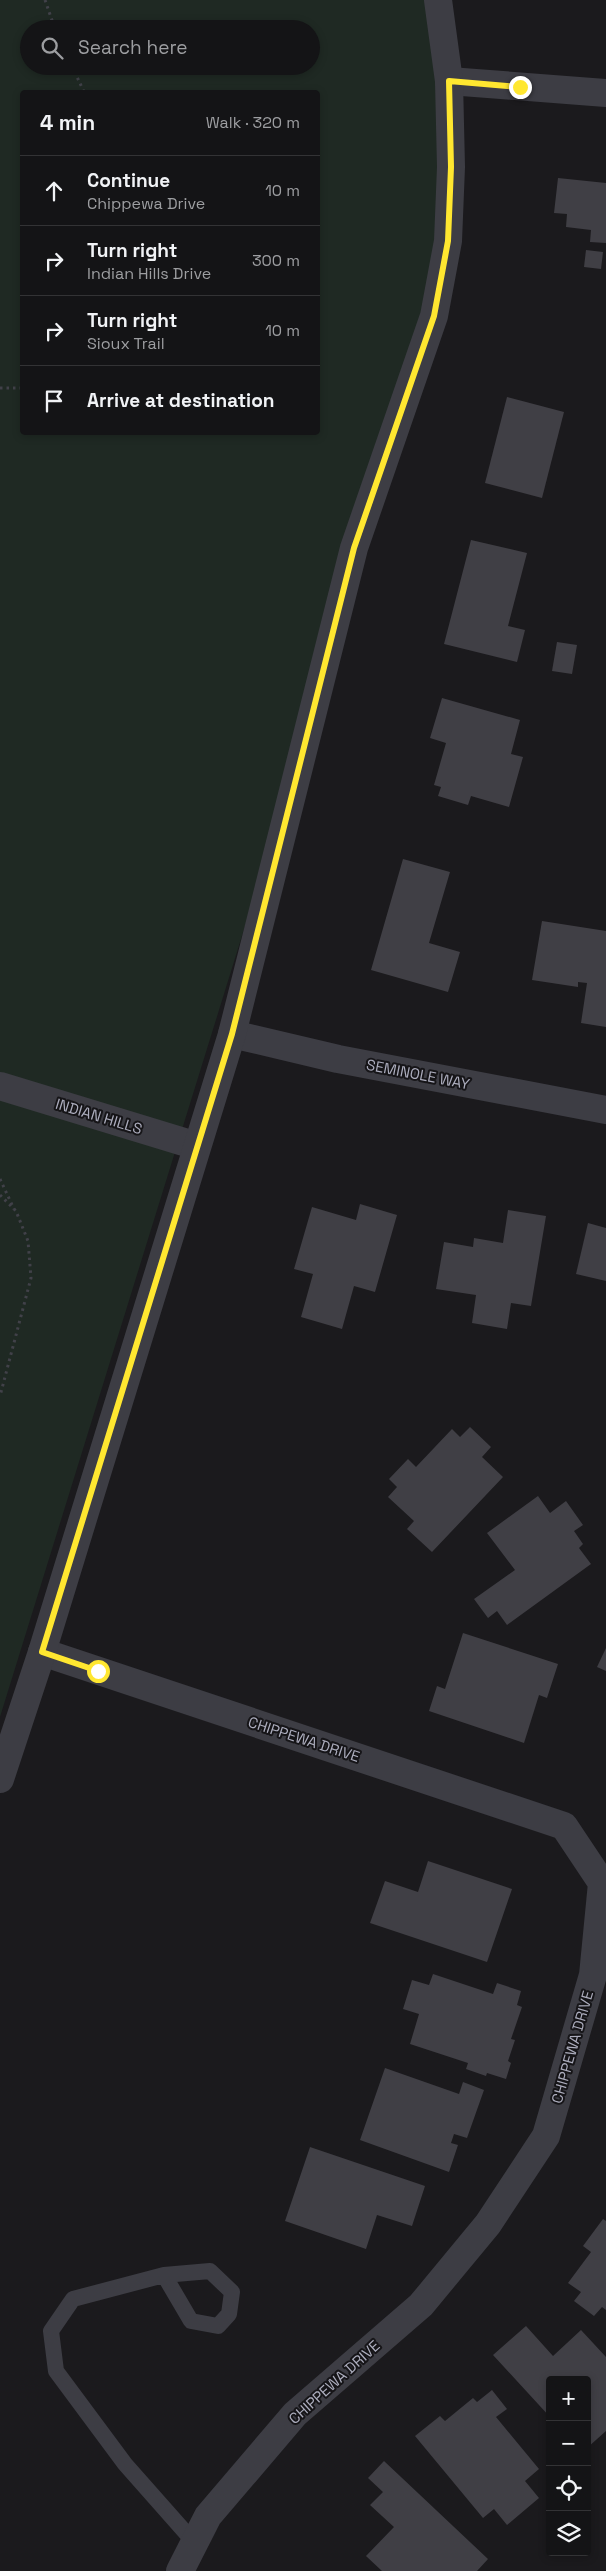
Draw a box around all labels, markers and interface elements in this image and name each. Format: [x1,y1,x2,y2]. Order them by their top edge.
search box [20,20,320,75]
icon: search [38,34,66,62]
text: Search here [78,35,188,60]
route end [509,76,532,99]
text: 4 min [40,109,95,136]
text: Walk · 320 m [206,112,300,133]
text: Continue [87,168,170,193]
icon: ahead [40,177,68,205]
text: 10 m [265,180,300,201]
text: Chippewa Drive [87,193,205,214]
text: Turn right [87,238,177,263]
icon: right [40,247,68,275]
text: 300 m [252,250,300,271]
text: Indian Hills Drive [87,263,211,284]
text: Turn right [87,308,177,333]
icon: right [40,317,68,345]
text: 10 m [265,320,300,341]
text: Sioux Trail [87,333,165,354]
icon: arrive [40,387,68,415]
text: Arrive at destination [87,388,275,413]
street label: SEMINOLE WAY [365,1055,471,1093]
street label: INDIAN HILLS [53,1094,145,1138]
route start [87,1660,110,1683]
street label: CHIPPEWA DRIVE [246,1712,362,1766]
street label: CHIPPEWA DRIVE [547,1989,597,2105]
street label: CHIPPEWA DRIVE [284,2336,384,2428]
map controls [546,2376,591,2556]
button: + [546,2376,591,2421]
button: − [546,2421,591,2466]
button: locate [546,2466,591,2511]
button: layers [546,2511,591,2556]

